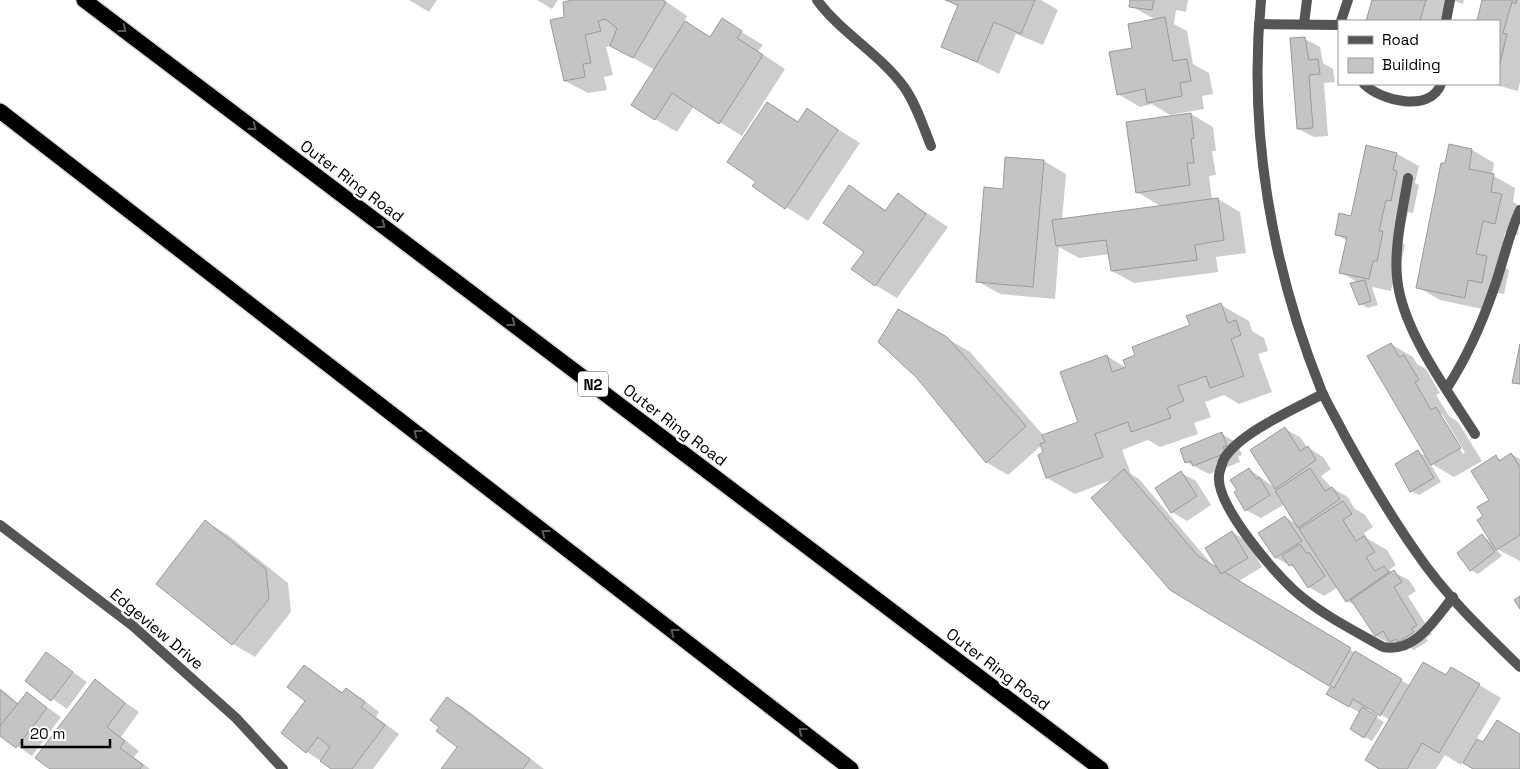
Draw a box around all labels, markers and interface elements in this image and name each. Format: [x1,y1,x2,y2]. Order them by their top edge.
legend [1338,20,1500,85]
one-way arrow [117,24,126,32]
text: Road [1382,30,1419,49]
text: Building [1382,55,1441,74]
one-way arrow [247,122,256,130]
street label: Outer Ring Road [296,135,408,227]
one-way arrow [376,220,385,228]
one-way arrow [506,318,515,326]
road number: N2 [578,372,608,396]
street label: Outer Ring Road [619,379,731,471]
one-way arrow [413,430,422,439]
one-way arrow [542,530,551,538]
street label: Edgeview Drive [106,584,208,674]
street label: Outer Ring Road [942,623,1054,715]
one-way arrow [670,629,680,638]
scale bar [22,716,110,748]
text: 20 m [30,724,65,743]
one-way arrow [799,729,808,737]

